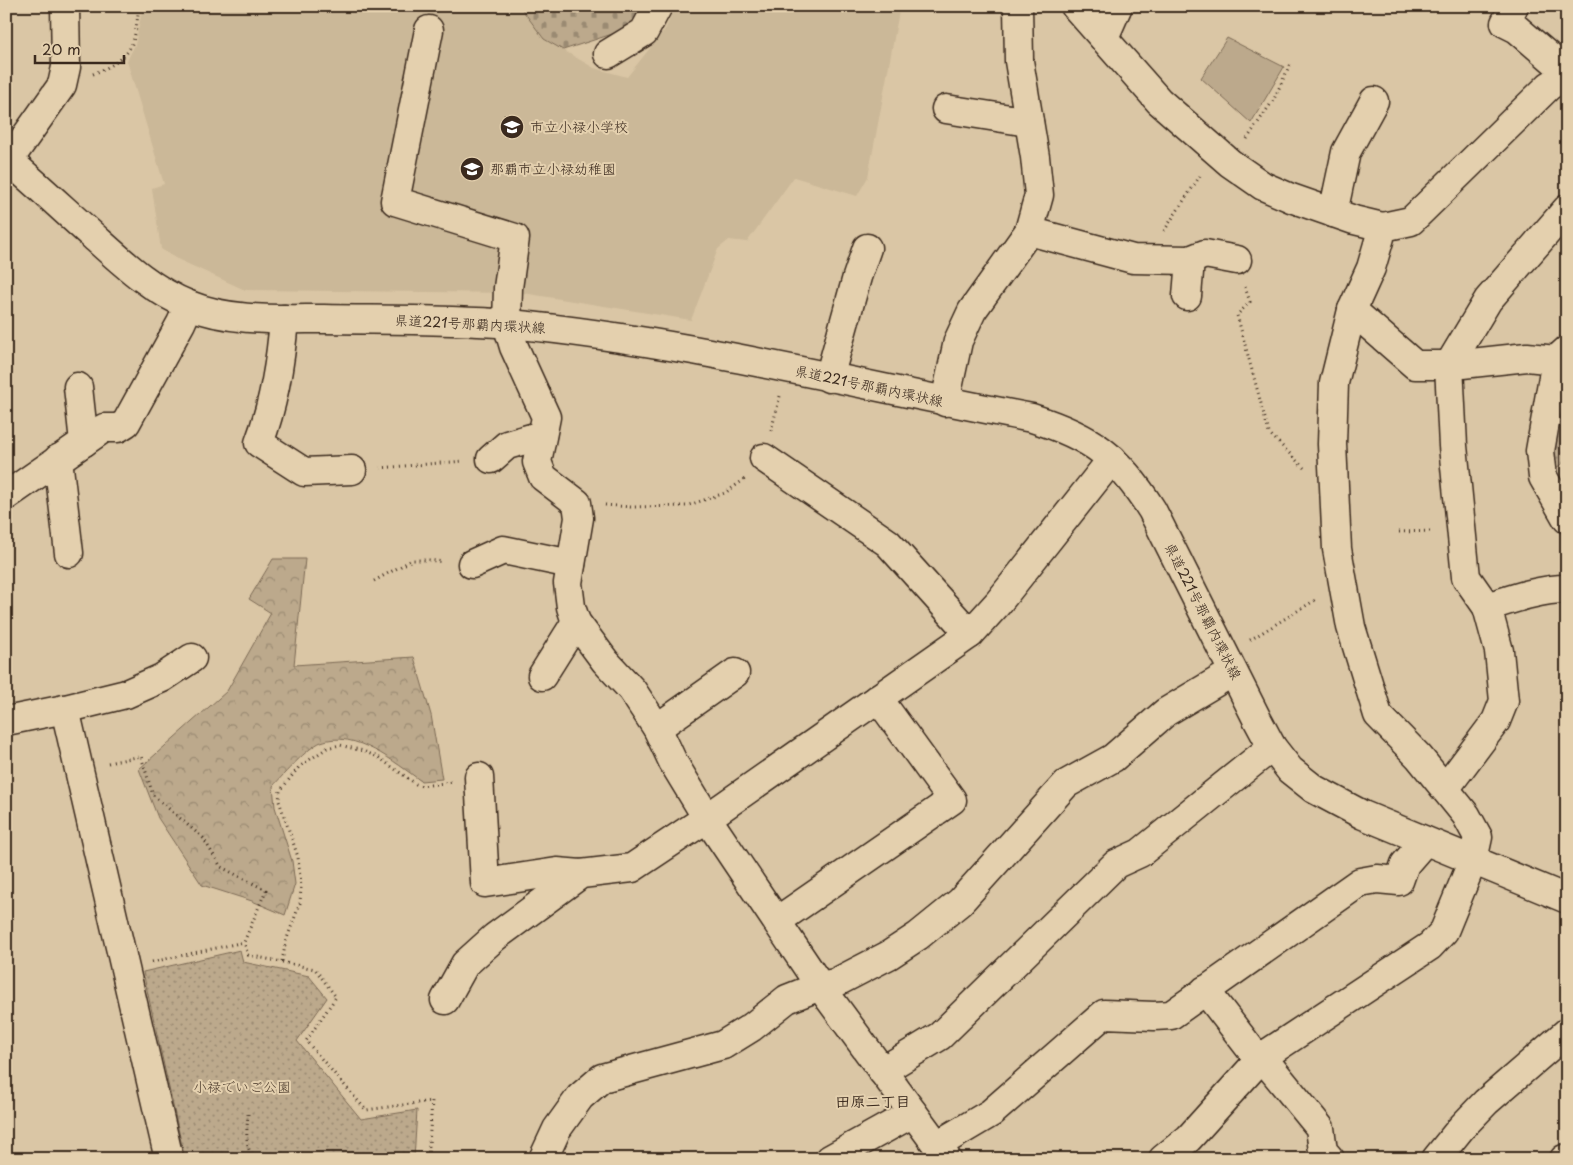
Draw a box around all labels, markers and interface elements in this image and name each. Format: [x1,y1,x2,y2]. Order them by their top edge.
scale bar [35,32,124,64]
text: 20 m [42,37,81,60]
school or university icon: 市立小禄小学校 [499,114,525,140]
place label: 市立小禄小学校 [530,116,628,137]
school or university icon: 那覇市立小禄幼稚園 [459,156,485,182]
place label: 那覇市立小禄幼稚園 [490,158,616,179]
street label: 県道221号那覇内環状線 [394,309,546,338]
street label: 県道221号那覇内環状線 [793,360,945,411]
street label: 県道221号那覇内環状線 [1160,539,1247,683]
park label: 小禄でいご公園 [193,1076,291,1097]
district label: 田原二丁目 [835,1089,911,1112]

